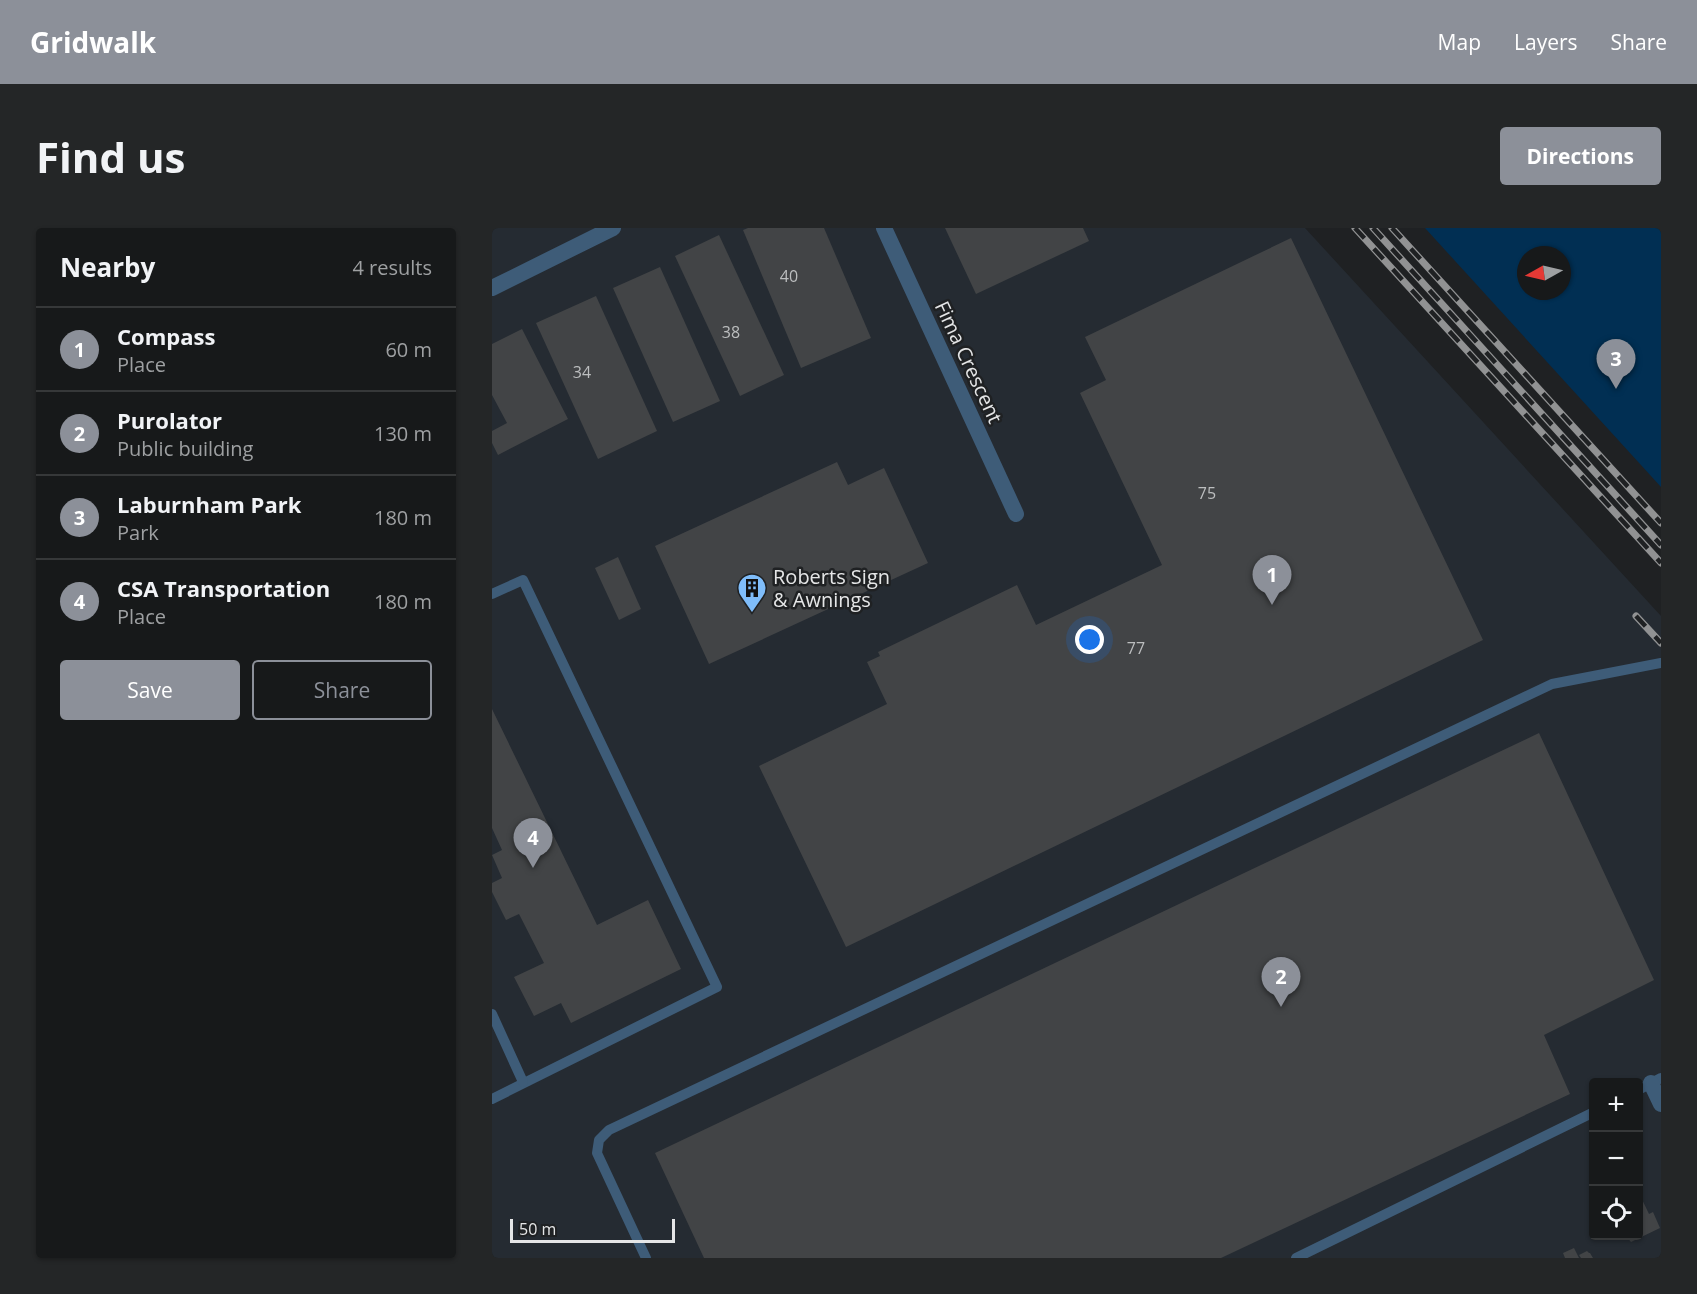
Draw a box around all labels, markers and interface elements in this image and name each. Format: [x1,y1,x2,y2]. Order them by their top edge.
text: Gridwalk [30,23,156,61]
text: Map [1438,28,1481,56]
text: Layers [1514,28,1578,56]
text: Share [1611,28,1667,56]
button: Directions [1500,127,1661,185]
text: Find us [36,128,185,185]
north arrow [1517,246,1571,300]
text: Nearby [60,249,155,285]
text: 4 results [352,254,432,281]
house number: 40 [780,265,798,287]
street label: Fima Crescent [929,297,1009,427]
text: Compass [117,321,215,351]
house number: 38 [722,321,740,343]
text: 1 [74,336,85,363]
text: 60 m [385,336,432,363]
pin: 3 [1596,340,1636,389]
text: Place [117,351,166,378]
house number: 34 [573,361,591,383]
text: Purolator [117,405,222,435]
text: 2 [74,420,85,447]
text: 130 m [374,420,432,447]
text: Public building [117,435,253,462]
house number: 75 [1198,482,1216,504]
text: Laburnham Park [117,489,301,519]
text: 3 [74,504,85,531]
text: 180 m [374,504,432,531]
text: Park [117,519,159,546]
pin: 1 [1252,556,1292,605]
place label: Roberts Sign & Awnings [773,563,890,613]
building icon: Roberts Sign & Awnings [736,572,768,614]
text: CSA Transportation [117,573,330,603]
text: 4 [74,588,85,615]
text: 180 m [374,588,432,615]
text: Place [117,603,166,630]
your location [1075,625,1104,654]
house number: 77 [1127,637,1145,659]
button: Save [60,660,240,720]
button: Share [252,660,432,720]
pin: 4 [514,818,552,868]
pin: 2 [1262,958,1300,1007]
map controls [1589,1078,1643,1240]
button: + [1589,1078,1643,1132]
button: − [1589,1132,1643,1186]
button: locate [1589,1186,1643,1240]
scale bar [510,1216,675,1244]
text: 50 m [519,1218,556,1240]

